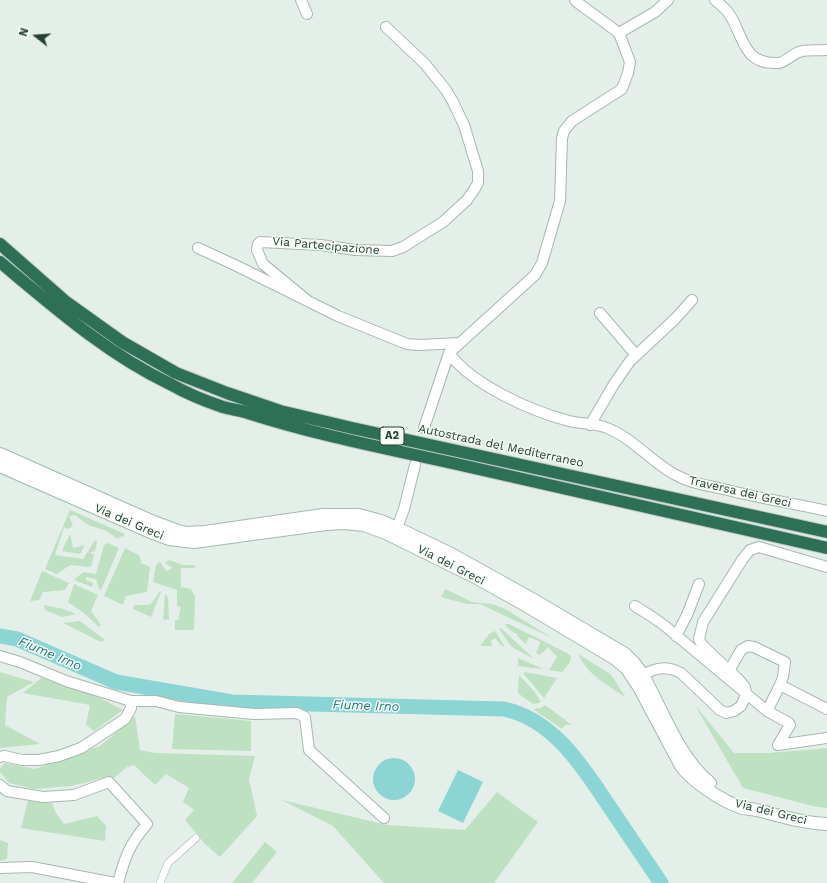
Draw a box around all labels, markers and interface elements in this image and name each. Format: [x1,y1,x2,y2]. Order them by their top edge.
north arrow [16,16,56,56]
text: N [17,27,31,38]
street label: Via Partecipazione [272,234,380,258]
street label: Autostrada del Mediterraneo [417,421,585,471]
road number: A2 [380,427,404,445]
street label: Traversa dei Greci [687,473,793,511]
street label: Via dei Greci [92,501,166,543]
street label: Via dei Greci [415,542,487,588]
water label: Fiume Irno [16,634,84,674]
water label: Fiume Irno [332,697,400,715]
street label: Via dei Greci [733,796,809,828]

